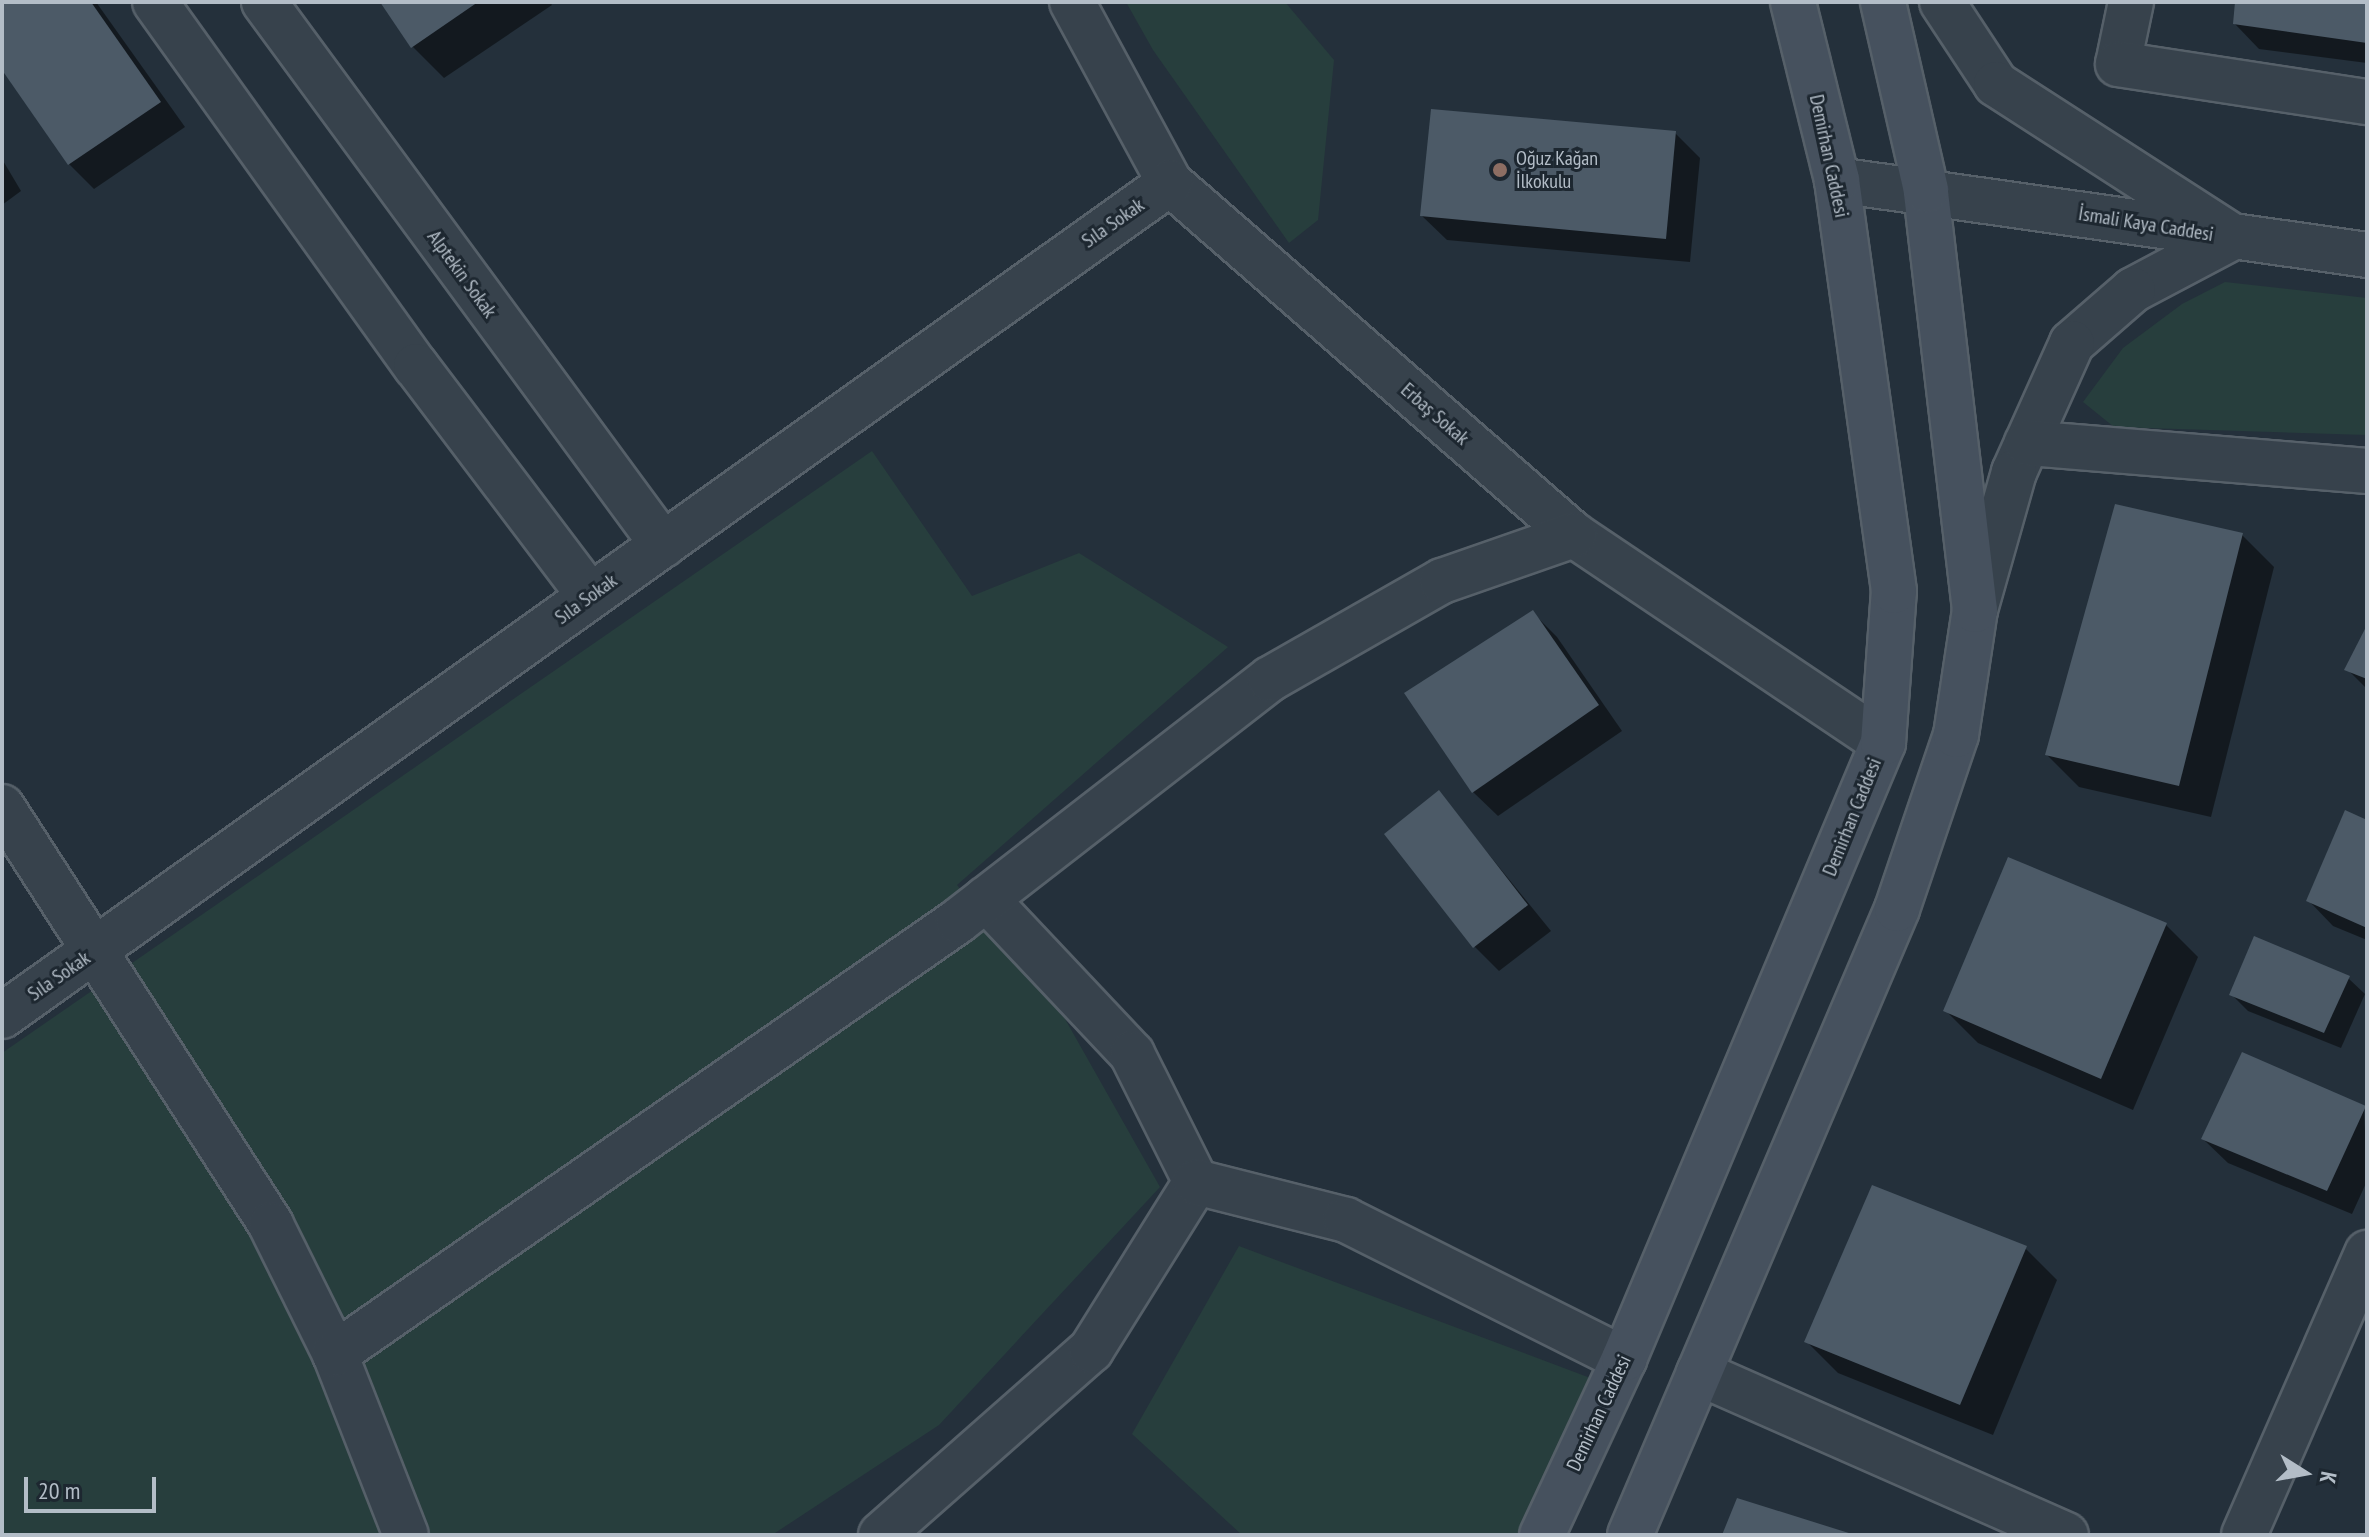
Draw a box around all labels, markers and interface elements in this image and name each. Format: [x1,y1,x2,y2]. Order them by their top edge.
street label: Demirhan Caddesi [1804,92,1854,220]
place label: Oğuz Kağan İlkokulu [1516,146,1599,193]
marker: Oğuz Kağan İlkokulu [1491,161,1509,179]
street label: Sıla Sokak [1077,193,1149,253]
street label: İsmali Kaya Caddesi [2077,201,2215,247]
street label: Alptekin Sokak [422,226,502,322]
street label: Erbaş Sokak [1396,378,1474,450]
street label: Sıla Sokak [550,569,622,629]
street label: Demirhan Caddesi [1817,755,1887,879]
street label: Sıla Sokak [23,946,95,1006]
street label: Demirhan Caddesi [1562,1351,1636,1475]
north arrow [2265,1433,2345,1513]
scale bar [28,1461,160,1511]
text: K [2314,1469,2343,1486]
text: 20 m [38,1475,80,1506]

